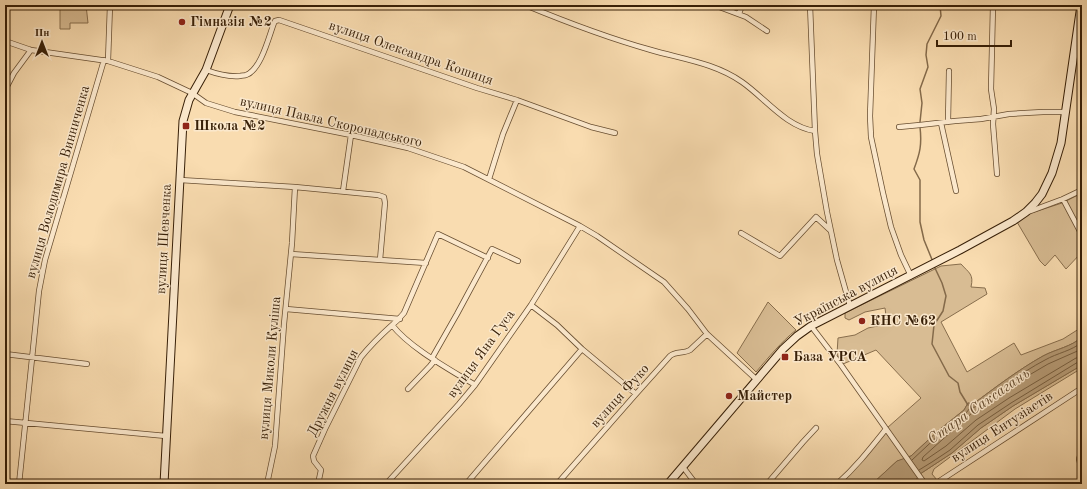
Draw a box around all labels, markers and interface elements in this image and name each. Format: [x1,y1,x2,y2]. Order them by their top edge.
place label: Гімназія №2 [190,15,272,29]
marker: Гімназія №2 [177,17,187,27]
street label: вулиця Олександра Кошиця [327,18,495,88]
north arrow [22,22,62,62]
scale bar [937,22,1011,48]
text: Пн [34,28,50,39]
text: 100 m [943,31,977,43]
street label: вулиця Володимира Винниченка [24,84,92,280]
street label: вулиця Павла Скоропадського [239,94,424,150]
place label: Школа №2 [194,119,265,133]
marker: Школа №2 [181,121,191,131]
street label: вулиця Шевченка [154,183,174,295]
street label: Українська вулиця [792,263,900,329]
street label: вулиця Миколи Куліша [257,296,283,440]
street label: вулиця Яна Гуса [445,307,517,400]
place label: КНС №62 [870,314,936,328]
marker: КНС №62 [857,316,867,326]
street label: Дружня вулиця [305,347,361,439]
place label: База УРСА [793,350,867,364]
marker: База УРСА [780,352,790,362]
street label: вулиця Фуко [588,362,652,430]
water label: Стара Саксагань [925,366,1033,448]
place label: Майстер [737,389,792,403]
street label: вулиця Ентузіастів [949,389,1056,465]
marker: Майстер [724,391,734,401]

